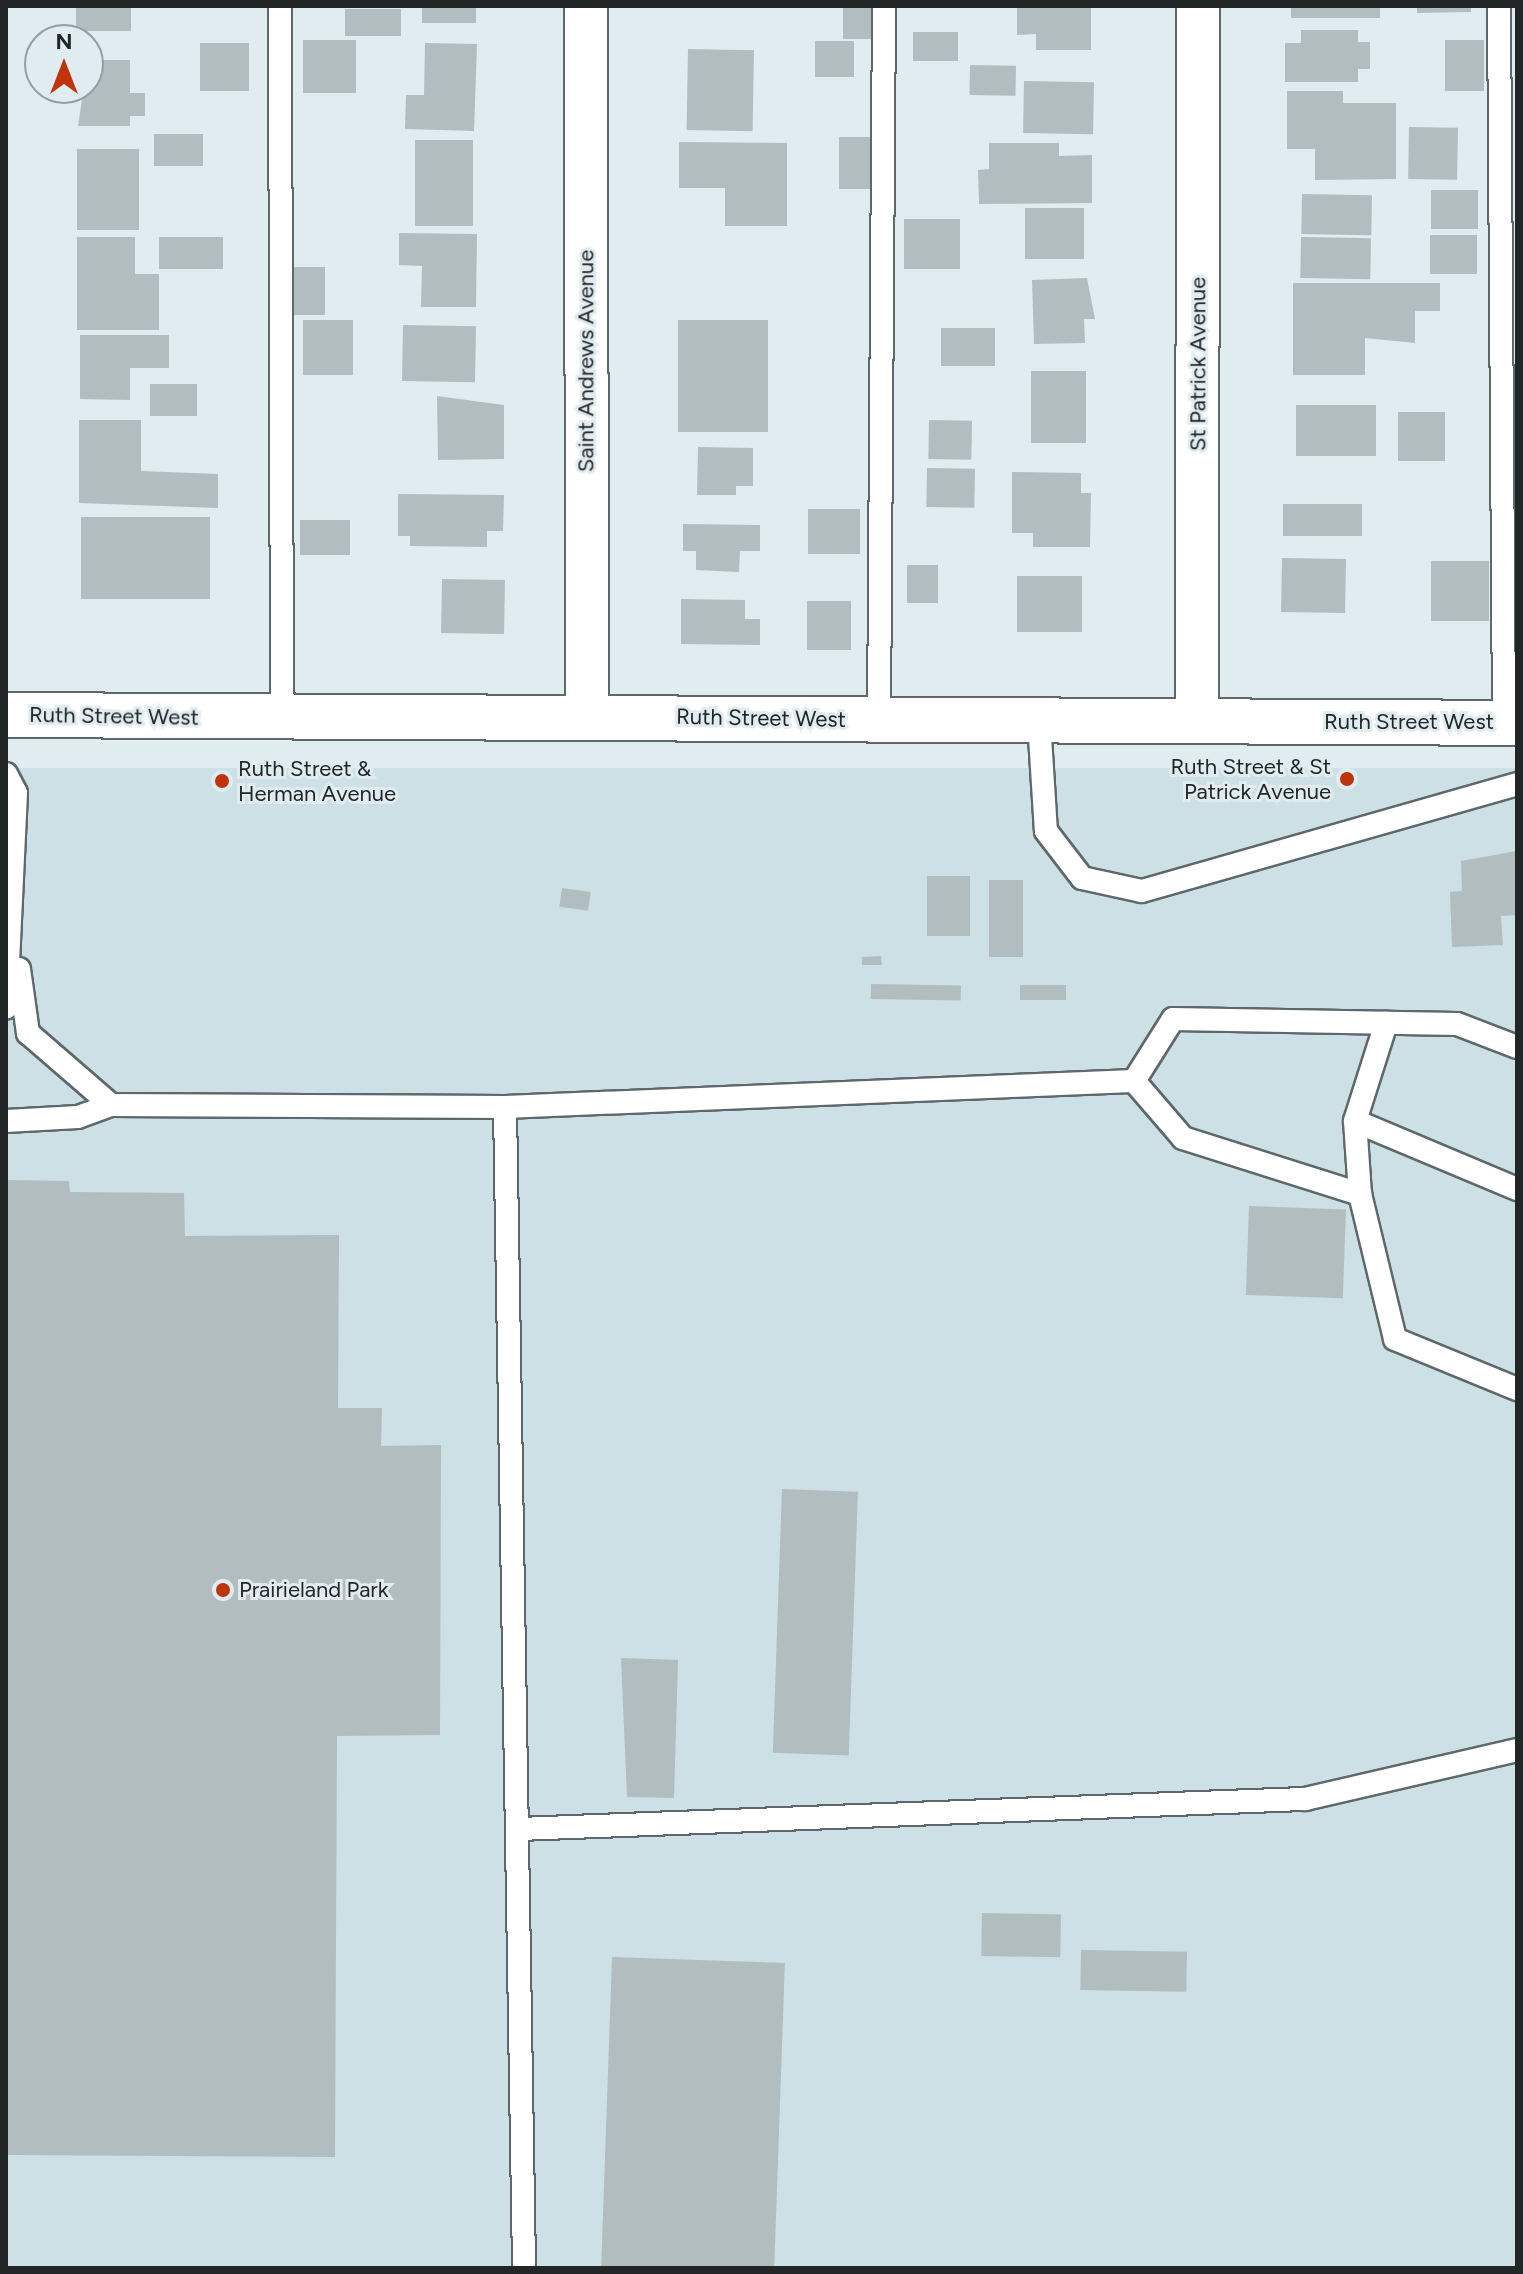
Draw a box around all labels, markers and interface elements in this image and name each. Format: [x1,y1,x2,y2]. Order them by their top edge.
north arrow [24,24,104,104]
text: N [55,28,73,55]
street label: Saint Andrews Avenue [573,250,599,472]
street label: St Patrick Avenue [1185,277,1211,451]
street label: Ruth Street West [29,701,199,731]
street label: Ruth Street West [676,703,846,733]
street label: Ruth Street West [1324,709,1494,735]
place label: Ruth Street & St Patrick Avenue [1170,753,1331,804]
place label: Ruth Street & Herman Avenue [238,755,396,806]
marker: Ruth Street & St Patrick Avenue [1338,770,1356,788]
marker: Ruth Street & Herman Avenue [213,772,231,790]
place label: Prairieland Park [239,1577,388,1603]
marker: Prairieland Park [214,1581,232,1599]

